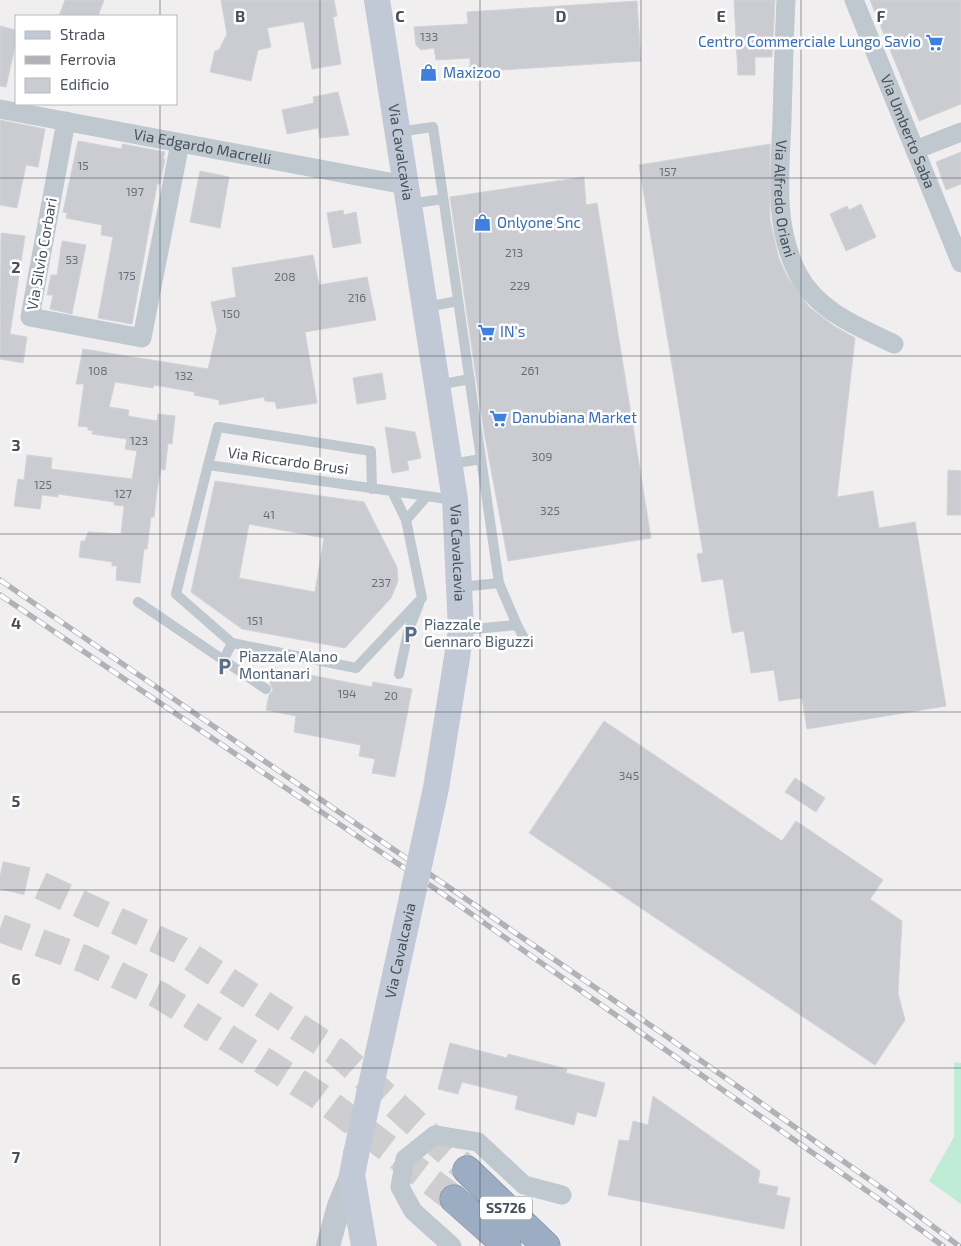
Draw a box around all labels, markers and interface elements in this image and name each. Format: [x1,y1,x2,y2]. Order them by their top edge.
text: B [235,6,245,25]
text: C [395,6,405,25]
text: D [556,6,567,25]
text: E [716,6,726,25]
text: F [877,6,886,25]
legend [15,15,178,105]
text: Strada [60,25,105,43]
house number: 133 [420,29,438,43]
place label: Centro Commerciale Lungo Savio [698,32,921,50]
supermarket icon: Centro Commerciale Lungo Savio [925,32,945,52]
text: Ferrovia [60,50,116,68]
shop icon: Maxizoo [419,63,439,83]
place label: Maxizoo [443,63,501,81]
street label: Via Umberto Saba [877,72,940,191]
text: Edificio [60,75,109,93]
street label: Via Cavalcavia [385,102,418,202]
street label: Via Edgardo Macrelli [132,124,273,168]
street label: Via Alfredo Oriani [772,139,800,260]
house number: 15 [77,158,89,172]
house number: 157 [659,164,677,178]
house number: 197 [126,184,144,198]
street label: Via Silvio Corbari [22,196,60,311]
shop icon: Onlyone Snc [473,213,493,233]
place label: Onlyone Snc [497,213,581,231]
house number: 213 [505,245,523,259]
house number: 53 [65,252,79,266]
text: 2 [11,257,21,276]
house number: 175 [118,268,136,282]
house number: 208 [274,269,296,283]
house number: 229 [510,278,530,292]
house number: 216 [348,290,366,304]
house number: 150 [222,306,240,320]
supermarket icon: IN's [476,322,496,342]
place label: IN's [500,322,525,340]
house number: 108 [88,363,108,377]
house number: 261 [521,363,539,377]
house number: 132 [175,368,193,382]
supermarket icon: Danubiana Market [488,408,508,428]
place label: Danubiana Market [512,408,637,426]
house number: 123 [130,433,148,447]
text: 3 [11,435,21,454]
street label: Via Riccardo Brusi [227,443,350,477]
house number: 309 [532,449,553,463]
house number: 125 [34,477,52,491]
house number: 127 [114,486,132,500]
house number: 325 [540,503,560,517]
street label: Via Cavalcavia [447,504,470,602]
house number: 41 [263,507,275,521]
house number: 237 [371,575,391,589]
text: 4 [11,613,21,632]
house number: 151 [247,613,263,627]
place label: Piazzale Gennaro Biguzzi [424,615,534,650]
parking icon: Piazzale Gennaro Biguzzi [400,624,420,644]
place label: Piazzale Alano Montanari [239,647,338,682]
parking icon: Piazzale Alano Montanari [215,656,235,676]
house number: 194 [337,686,357,700]
house number: 20 [384,688,398,702]
house number: 345 [619,768,639,782]
text: 5 [12,791,21,810]
street label: Via Cavalcavia [380,901,419,1000]
text: 6 [11,969,21,988]
text: 7 [12,1147,21,1166]
road number: SS726 [480,1196,532,1220]

